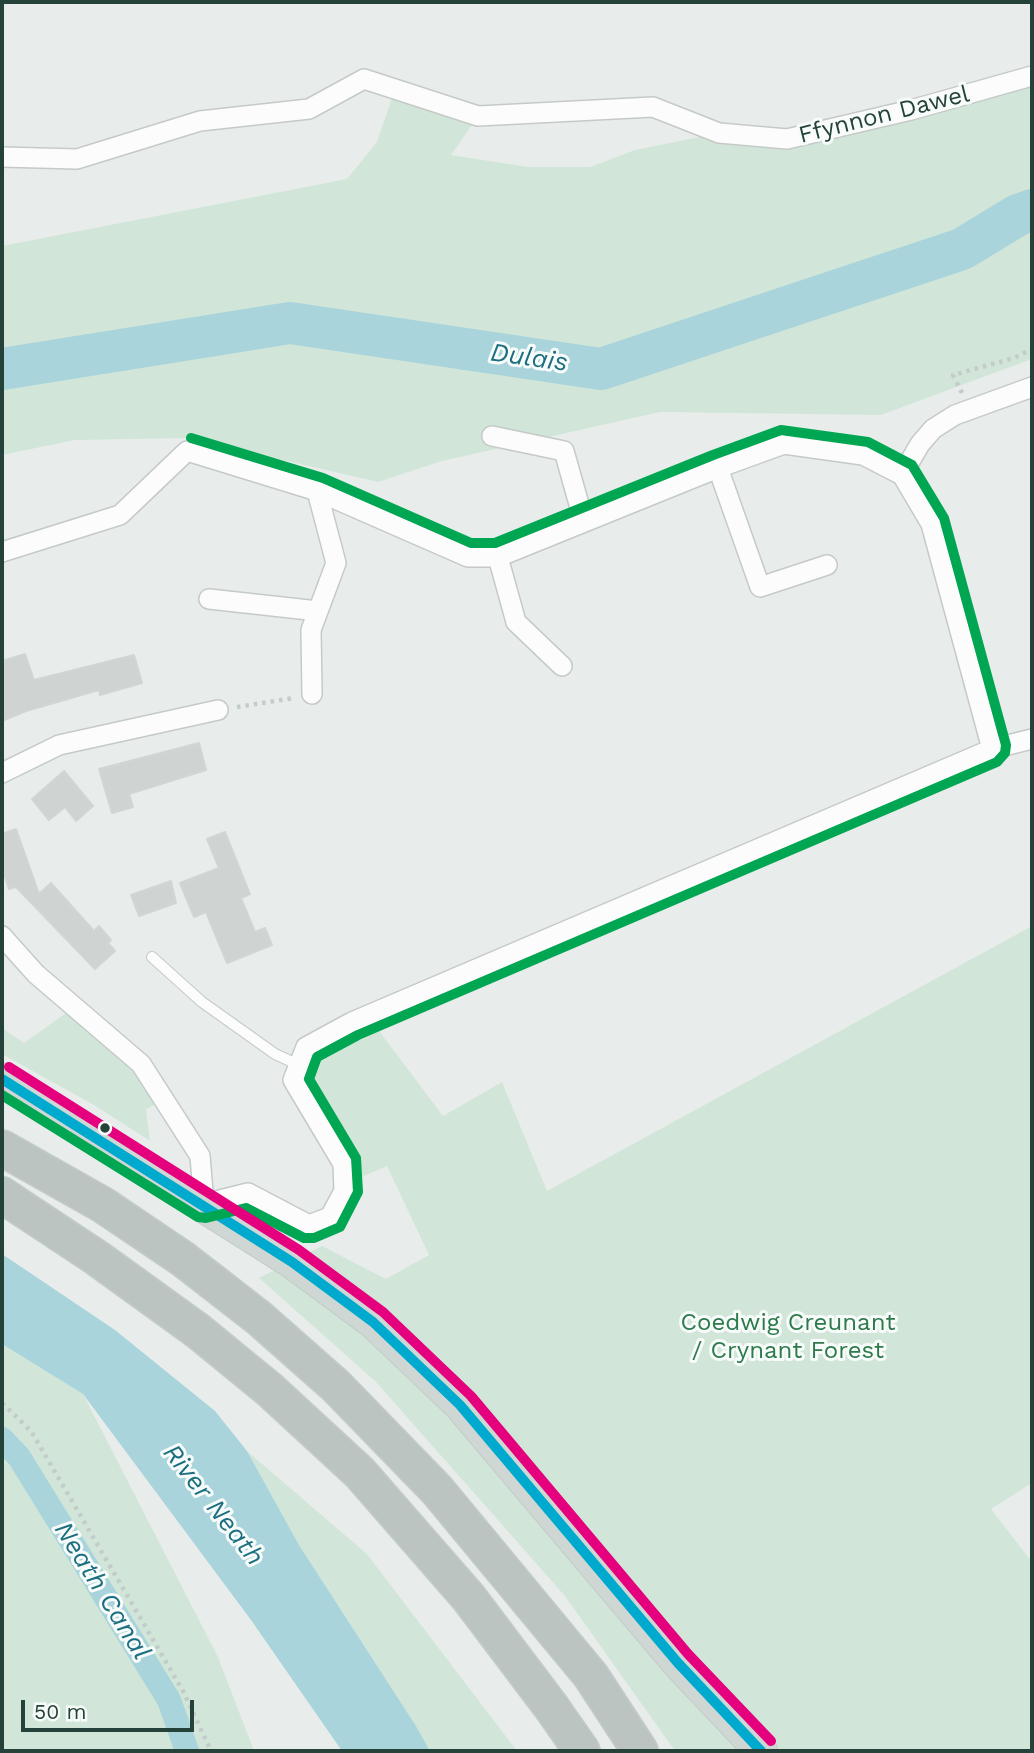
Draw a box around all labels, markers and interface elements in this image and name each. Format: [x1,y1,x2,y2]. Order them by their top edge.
street label: Ffynnon Dawel [796,80,972,150]
water label: Dulais [488,337,570,379]
unlabelled marker [98,1121,112,1135]
park label: Coedwig Creunant / Crynant Forest [681,1309,895,1365]
water label: River Neath [156,1438,270,1572]
water label: Neath Canal [47,1516,157,1666]
scale bar [24,1686,198,1730]
text: 50 m [34,1699,86,1724]

